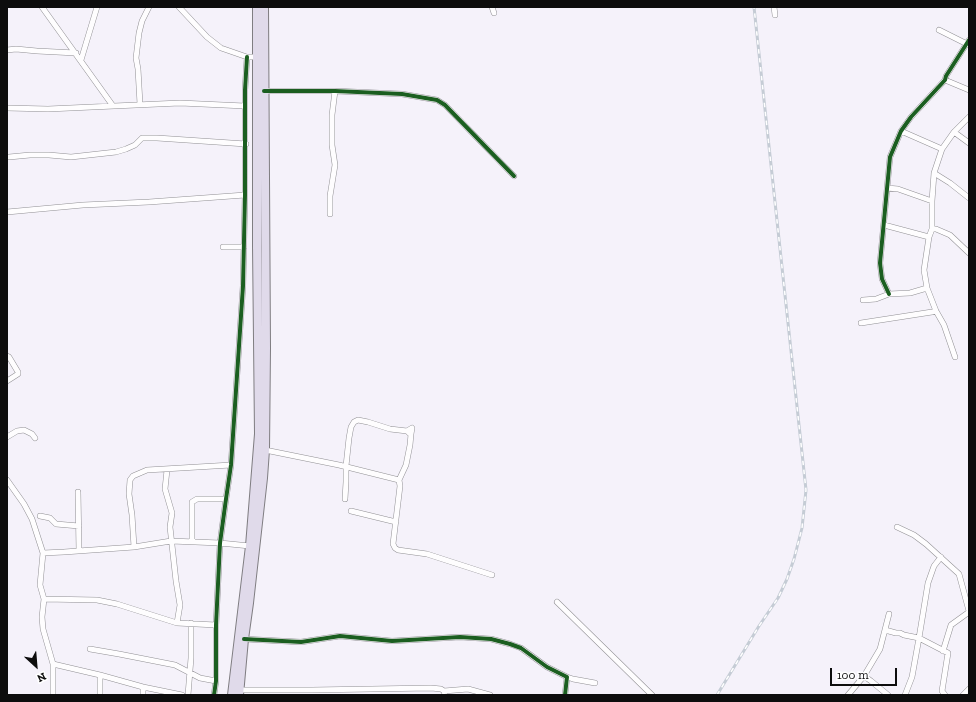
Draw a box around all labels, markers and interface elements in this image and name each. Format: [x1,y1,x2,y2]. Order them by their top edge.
north arrow [16,646,56,686]
scale bar [832,660,899,686]
text: 100 m [837,668,869,682]
text: N [35,670,48,685]

